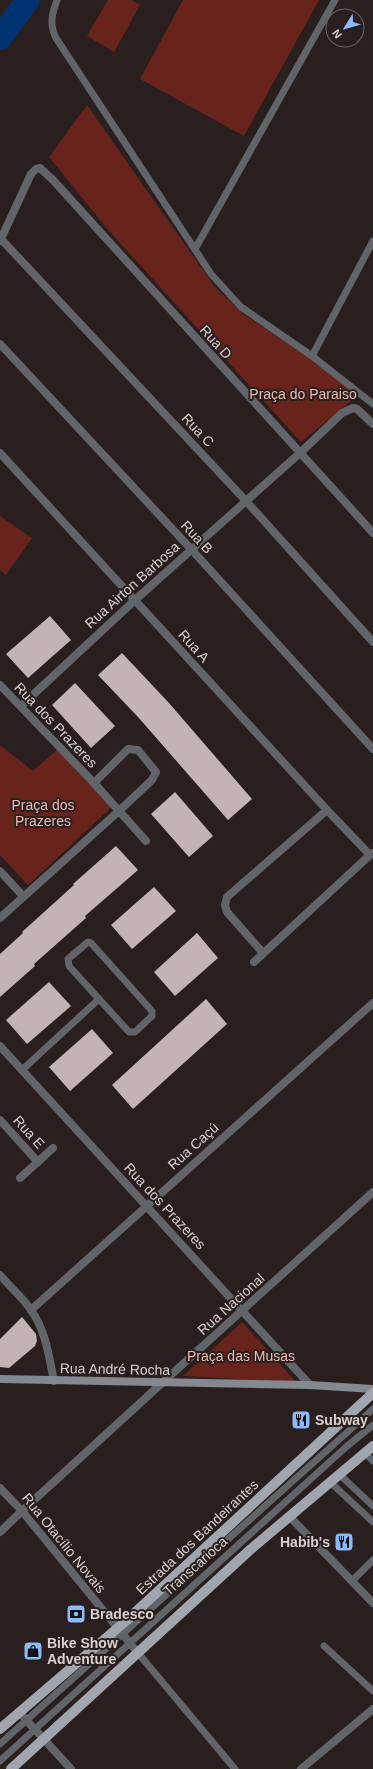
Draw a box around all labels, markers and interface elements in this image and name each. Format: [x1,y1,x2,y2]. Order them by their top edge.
north arrow [325,8,365,48]
text: N [330,27,344,41]
street label: Rua D [197,322,235,362]
park label: Praça do Paraiso [249,386,357,402]
street label: Rua C [179,410,217,450]
street label: Rua B [178,517,216,557]
street label: Rua Airton Barbosa [82,538,183,632]
street label: Rua A [175,626,213,666]
street label: Rua dos Prazeres [11,679,101,771]
park label: Praça dos Prazeres [11,797,75,829]
street label: Rua E [10,1112,48,1152]
street label: Rua Caçú [165,1119,221,1173]
street label: Rua dos Prazeres [121,1160,209,1252]
street label: Rua Nacional [194,1270,268,1338]
park label: Praça das Musas [187,1348,295,1364]
street label: Rua André Rocha [60,1360,171,1378]
restaurant icon: Subway [290,1409,312,1431]
place label: Subway [315,1412,368,1428]
street label: Estrada dos Bandeirantes [133,1476,261,1598]
street label: Rua Otacílio Novais [19,1490,109,1596]
restaurant icon: Habib's [333,1531,355,1553]
street label: Transcarioca [160,1533,230,1599]
place label: Habib's [280,1534,330,1550]
bank icon: Bradesco [65,1603,87,1625]
place label: Bradesco [90,1606,154,1622]
place label: Bike Show Adventure [47,1635,118,1667]
shop icon: Bike Show Adventure [22,1640,44,1662]

